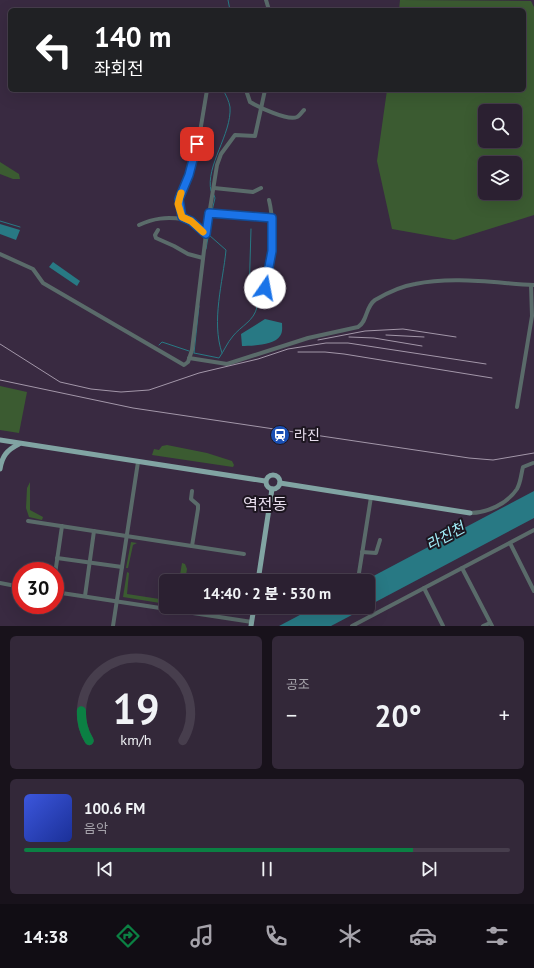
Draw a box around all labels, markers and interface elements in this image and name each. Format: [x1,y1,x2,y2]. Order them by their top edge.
text: 140 m [94,18,171,55]
icon: left [28,24,80,76]
text: 좌회전 [94,57,144,80]
map controls [478,104,522,200]
button: search [478,104,522,148]
pin [180,127,214,161]
icon: arrive [186,133,208,155]
button: layers [478,156,522,200]
position arrow [244,267,286,309]
station icon: 라진 [269,424,291,446]
place label: 라진 [294,426,320,444]
district label: 역전동 [243,494,287,514]
water label: 라진천 [422,517,470,554]
speed limit sign: 30 [12,562,64,614]
text: 14:40 · 2 분 · 530 m [203,584,331,603]
text: 공조 [286,676,310,693]
text: 19 [112,681,160,734]
text: 20° [374,696,422,735]
text: − [286,701,297,729]
text: + [499,701,510,729]
text: km/h [120,729,152,748]
text: 100.6 FM [84,799,145,818]
text: 음악 [84,820,108,837]
icon: previous [94,858,116,880]
icon: pause [256,858,278,880]
icon: next [418,858,440,880]
icon: directions [114,922,142,950]
icon: music [188,922,216,950]
icon: phone [262,922,290,950]
icon: climate [336,922,364,950]
icon: car [409,922,437,950]
icon: filters [483,922,511,950]
text: 14:38 [23,925,69,948]

